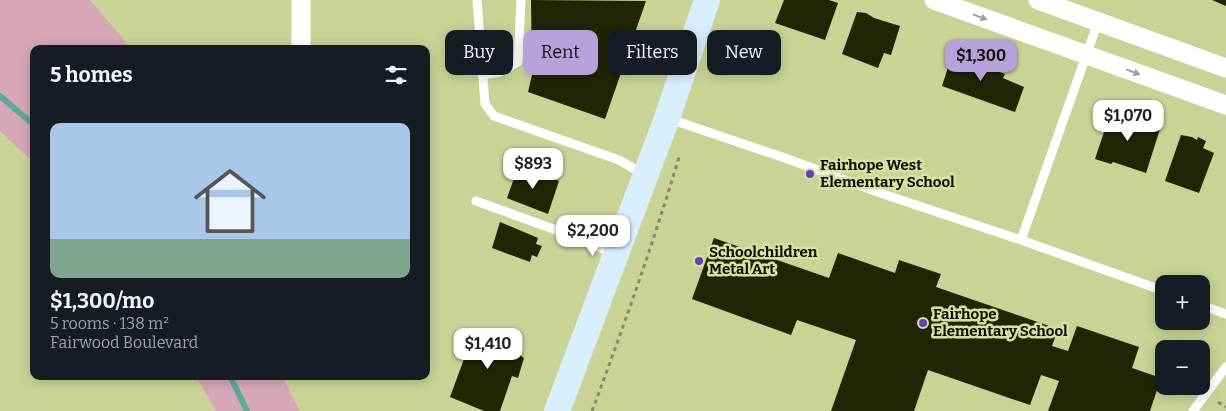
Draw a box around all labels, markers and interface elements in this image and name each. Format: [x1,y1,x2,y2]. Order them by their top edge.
one-way arrow [973,13,988,21]
chip: Buy [445,30,513,75]
chip: Rent [523,30,598,75]
chip: Filters [608,30,697,75]
chip: New [707,30,781,75]
pin: $1,300 [940,39,1022,82]
text: $1,300 [956,46,1006,65]
icon: filters [382,61,410,89]
text: 5 homes [50,62,133,88]
one-way arrow [1126,68,1141,76]
pin: $1,070 [1087,100,1169,142]
text: $1,070 [1104,106,1152,125]
pin: $893 [503,148,563,190]
text: $893 [514,154,552,173]
icon: home [185,156,275,246]
place label: Fairhope West Elementary School [820,156,955,191]
marker: Fairhope West Elementary School [804,168,816,180]
pin: $2,200 [552,214,634,257]
text: $2,200 [567,221,619,240]
place label: Schoolchildren Metal Art [709,243,818,278]
marker: Schoolchildren Metal Art [693,255,705,267]
map controls [1155,275,1210,395]
button: + [1155,275,1210,330]
text: $1,300/mo [50,288,154,314]
place label: Fairhope Elementary School [933,305,1068,340]
text: 5 rooms · 138 m² [50,314,169,333]
marker: Fairhope Elementary School [917,317,929,329]
pin: $1,410 [447,328,529,370]
text: Fairwood Boulevard [50,333,198,352]
text: $1,410 [464,334,512,353]
button: − [1155,340,1210,395]

